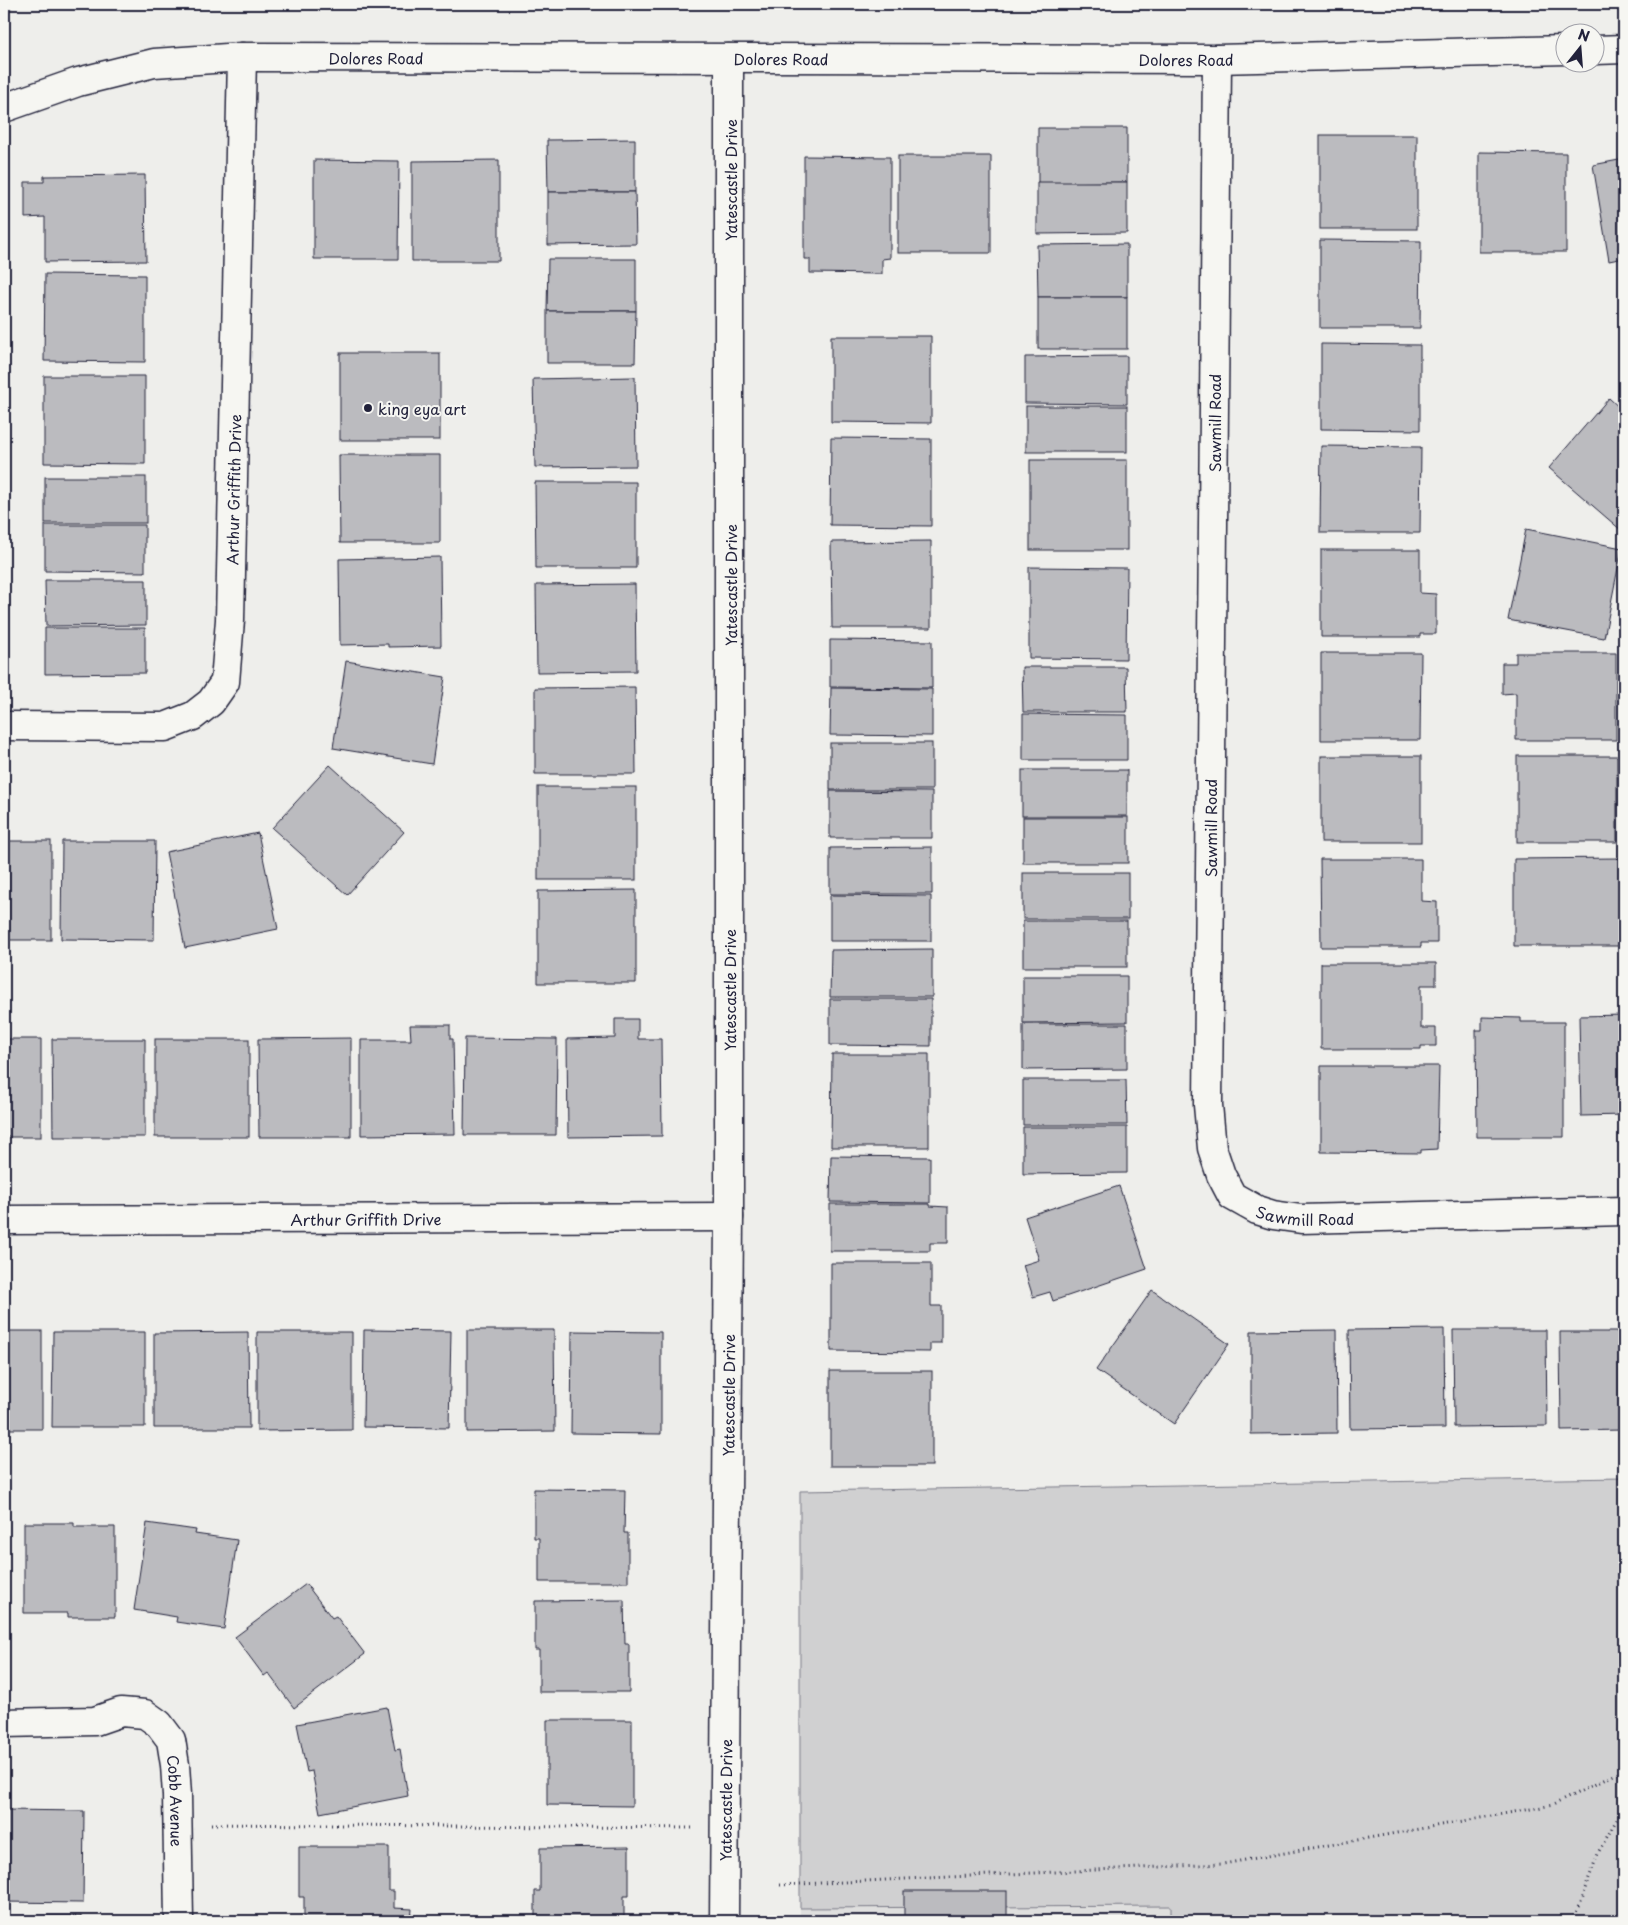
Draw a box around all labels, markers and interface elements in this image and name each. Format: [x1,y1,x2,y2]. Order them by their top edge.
north arrow [1556,22,1606,72]
text: N [1576,23,1592,47]
street label: Dolores Road [328,46,424,69]
street label: Dolores Road [733,47,829,70]
street label: Dolores Road [1138,47,1234,71]
street label: Yatescastle Drive [719,119,742,241]
street label: Sawmill Road [1203,374,1226,472]
place label: king eya art [378,397,466,420]
marker: king eya art [362,402,374,414]
street label: Arthur Griffith Drive [220,414,246,565]
street label: Yatescastle Drive [719,524,742,646]
street label: Sawmill Road [1199,779,1222,877]
street label: Yatescastle Drive [718,929,741,1051]
street label: Sawmill Road [1253,1199,1354,1230]
street label: Arthur Griffith Drive [290,1207,442,1230]
street label: Yatescastle Drive [716,1334,740,1456]
street label: Yatescastle Drive [713,1739,737,1861]
street label: Cobb Avenue [162,1753,189,1847]

